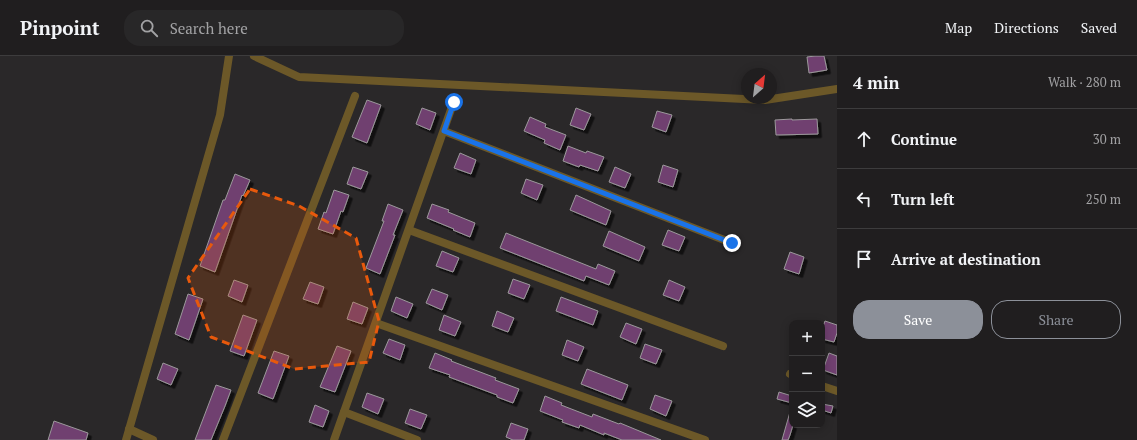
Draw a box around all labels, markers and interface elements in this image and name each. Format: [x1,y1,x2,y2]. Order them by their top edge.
search box [124,10,404,46]
text: Pinpoint [20,15,100,40]
icon: search [138,17,160,39]
text: Search here [170,18,248,38]
text: Map [945,18,972,37]
text: Directions [994,18,1059,37]
text: Saved [1081,18,1117,37]
north arrow [741,68,777,104]
text: 4 min [853,71,900,94]
text: Walk · 280 m [1048,73,1121,91]
route start [445,93,463,111]
icon: ahead [853,128,875,150]
text: Continue [891,129,957,149]
text: 30 m [1093,130,1121,148]
icon: left [853,188,875,210]
text: Turn left [891,189,955,209]
text: 250 m [1086,190,1121,208]
route end [723,234,741,252]
icon: arrive [853,248,875,270]
text: Arrive at destination [891,249,1041,269]
button: Save [853,300,983,339]
button: Share [991,300,1121,339]
map controls [789,320,825,428]
button: + [789,320,825,356]
button: − [789,356,825,392]
button: layers [789,392,825,428]

